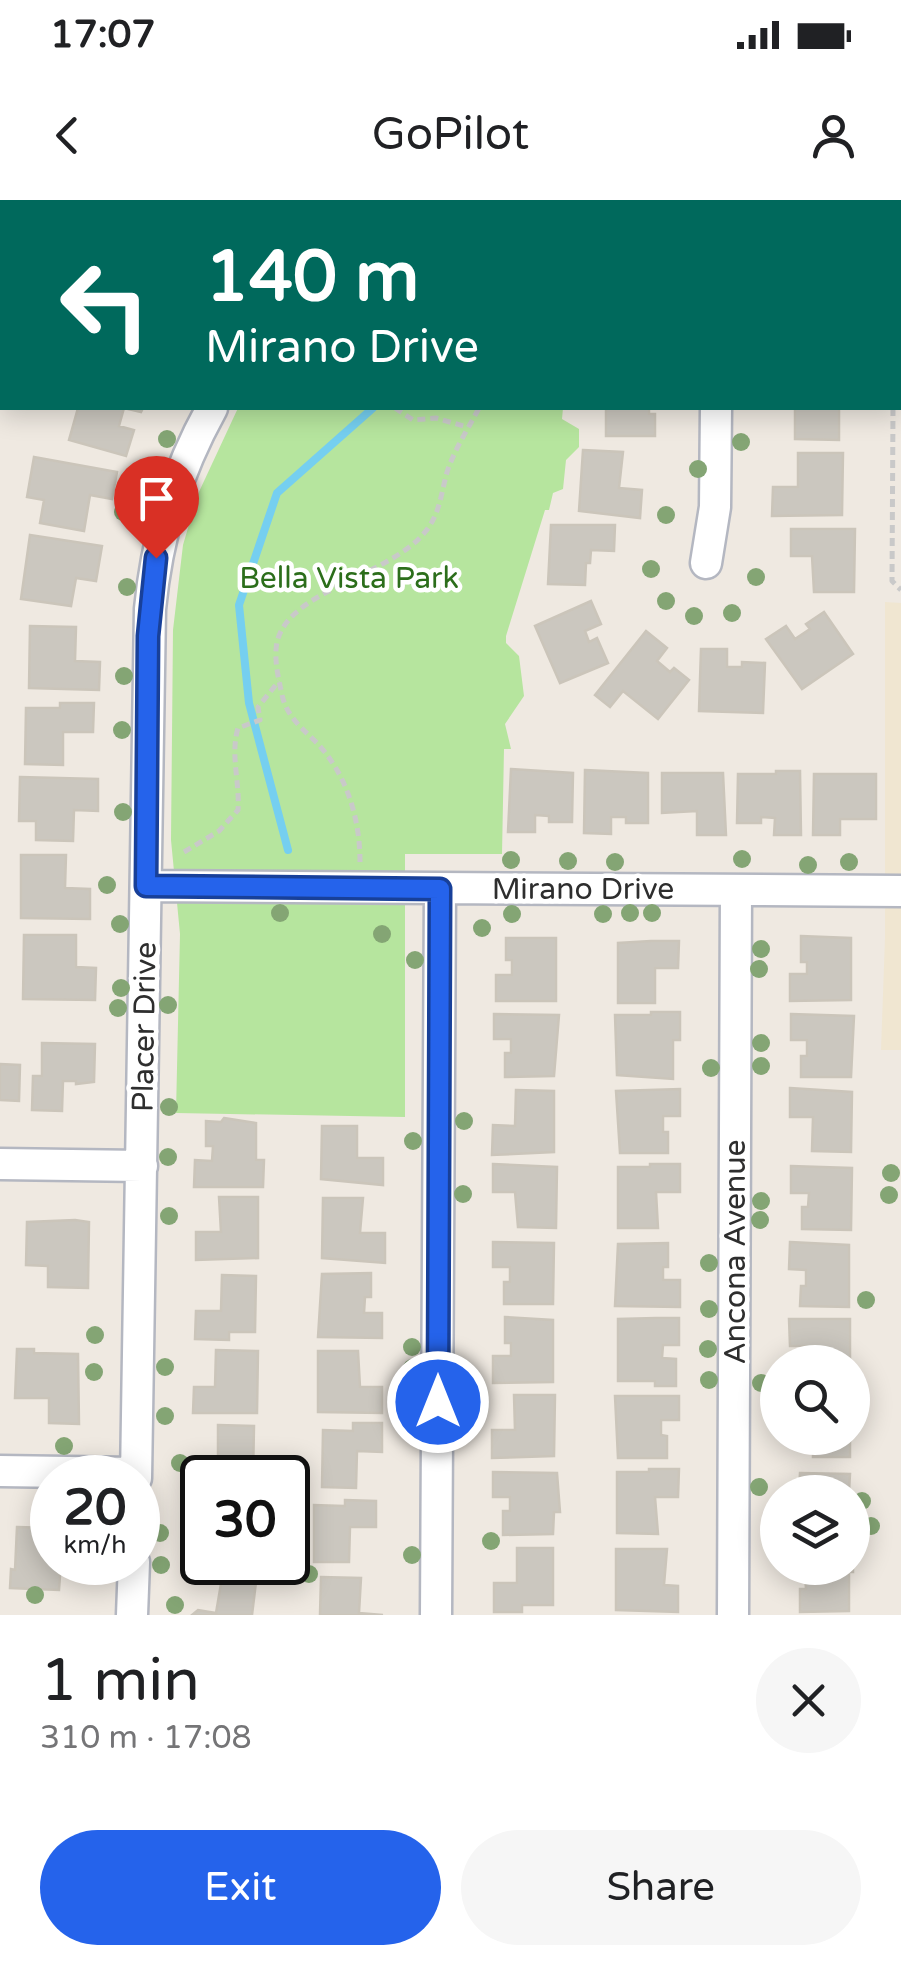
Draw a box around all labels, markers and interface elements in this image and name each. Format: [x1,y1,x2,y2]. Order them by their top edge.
text: 17:07 [50,12,155,58]
icon: back [40,108,95,163]
text: GoPilot [372,108,529,162]
icon: person [806,108,861,163]
text: 140 m [205,236,419,320]
icon: left [40,240,170,370]
text: Mirano Drive [205,321,479,375]
pin [114,456,199,559]
icon: arrive [129,471,184,526]
park label: Bella Vista Park [239,560,459,597]
street label: Mirano Drive [492,871,674,908]
street label: Placer Drive [125,942,164,1112]
street label: Ancona Avenue [717,1140,754,1364]
map controls [760,1345,870,1585]
button: search [760,1345,870,1455]
position arrow [386,1350,490,1454]
speed limit sign: 30 [180,1455,310,1585]
button: layers [760,1475,870,1585]
text: 20 [64,1478,126,1538]
text: km/h [64,1530,126,1560]
text: 1 min [40,1645,200,1717]
button: close [756,1648,861,1753]
text: 310 m · 17:08 [40,1719,252,1757]
button: Exit [40,1830,441,1945]
button: Share [461,1830,861,1945]

